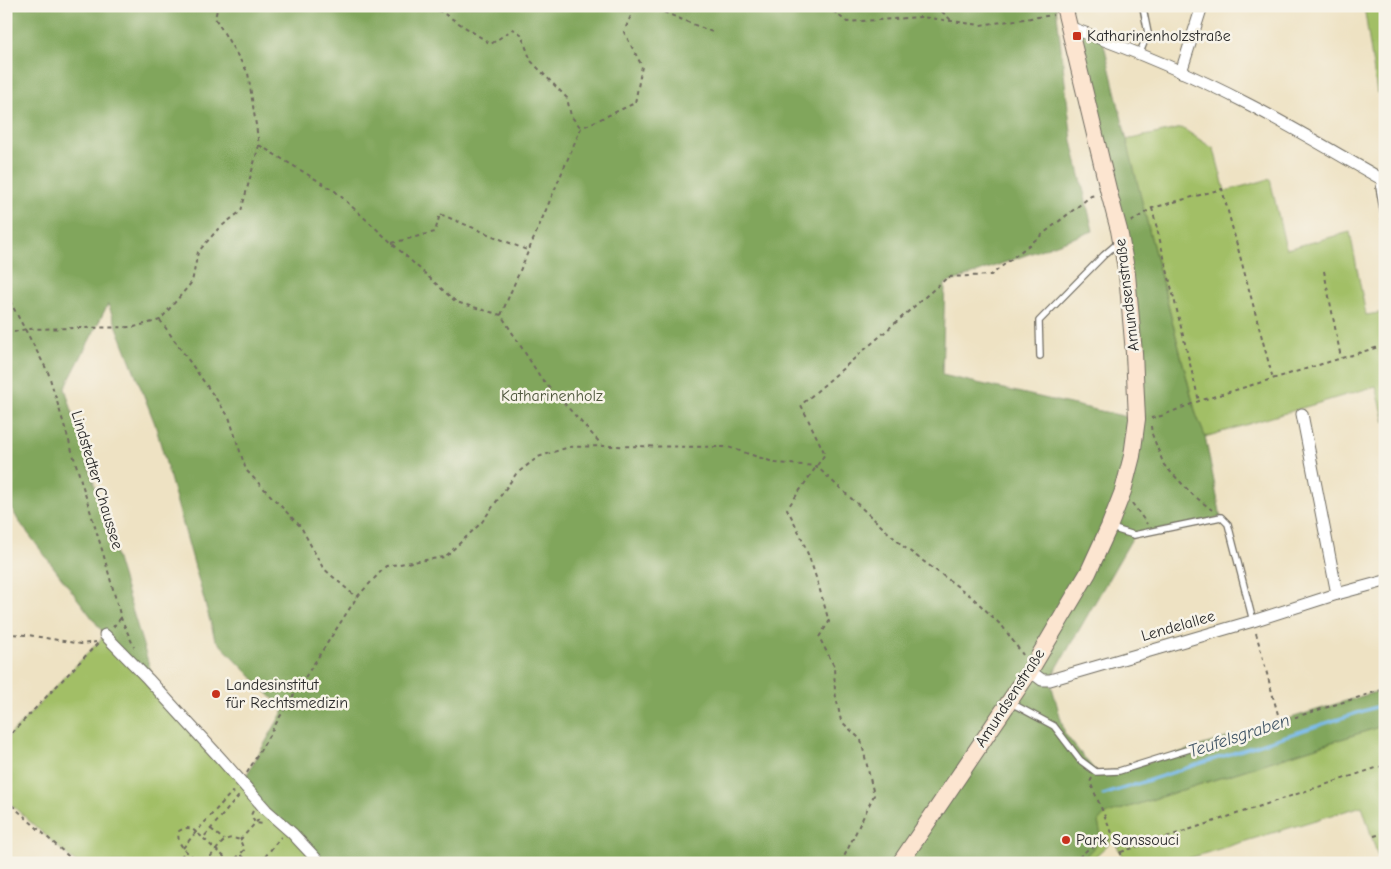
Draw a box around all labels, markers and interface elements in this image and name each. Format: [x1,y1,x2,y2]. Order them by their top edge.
place label: Katharinenholzstraße [1087,27,1231,45]
marker: Katharinenholzstraße [1071,30,1083,42]
street label: Amundsenstraße [1111,238,1143,352]
park label: Katharinenholz [501,387,603,405]
street label: Lindstedter Chaussee [67,408,127,552]
street label: Lendelallee [1139,607,1217,645]
street label: Amundsenstraße [972,646,1048,750]
place label: Landesinstitut für Rechtsmedizin [225,676,348,712]
marker: Landesinstitut für Rechtsmedizin [210,688,222,700]
water label: Teufelsgraben [1186,710,1292,762]
place label: Park Sanssouci [1076,831,1179,849]
marker: Park Sanssouci [1060,834,1072,846]

